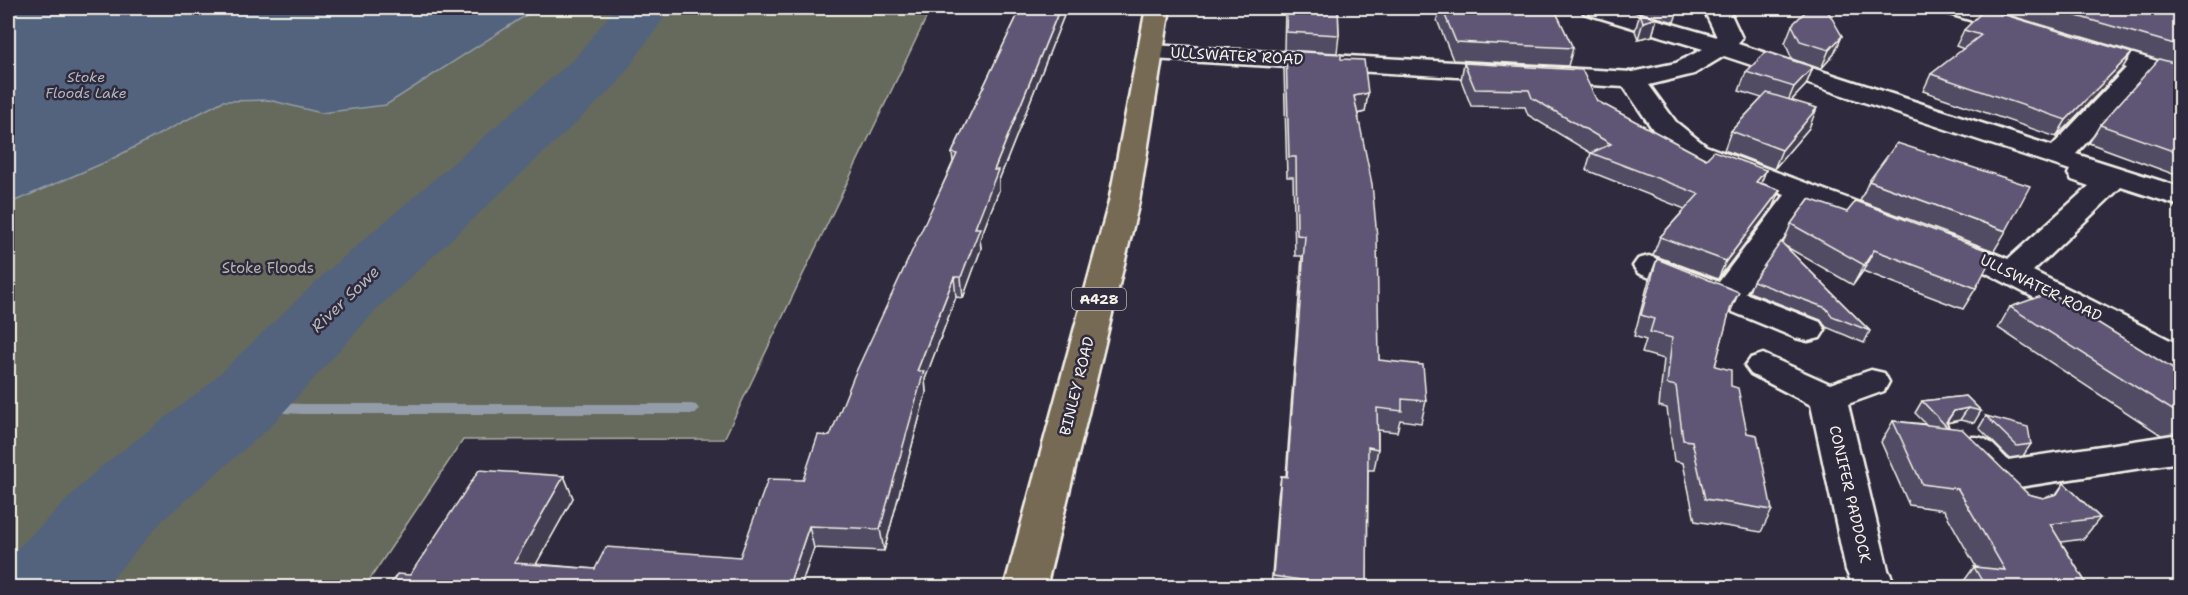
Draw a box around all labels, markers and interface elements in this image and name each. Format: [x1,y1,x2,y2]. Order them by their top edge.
street label: ULLSWATER ROAD [1170,43,1304,69]
water label: Stoke Floods Lake [45,68,127,102]
street label: ULLSWATER ROAD [1977,250,2105,326]
park label: Stoke Floods [222,258,314,278]
water label: River Sowe [306,261,384,337]
road number: A428 [1072,288,1126,310]
street label: BINLEY ROAD [1055,334,1099,438]
street label: CONIFER PADDOCK [1824,423,1876,565]

